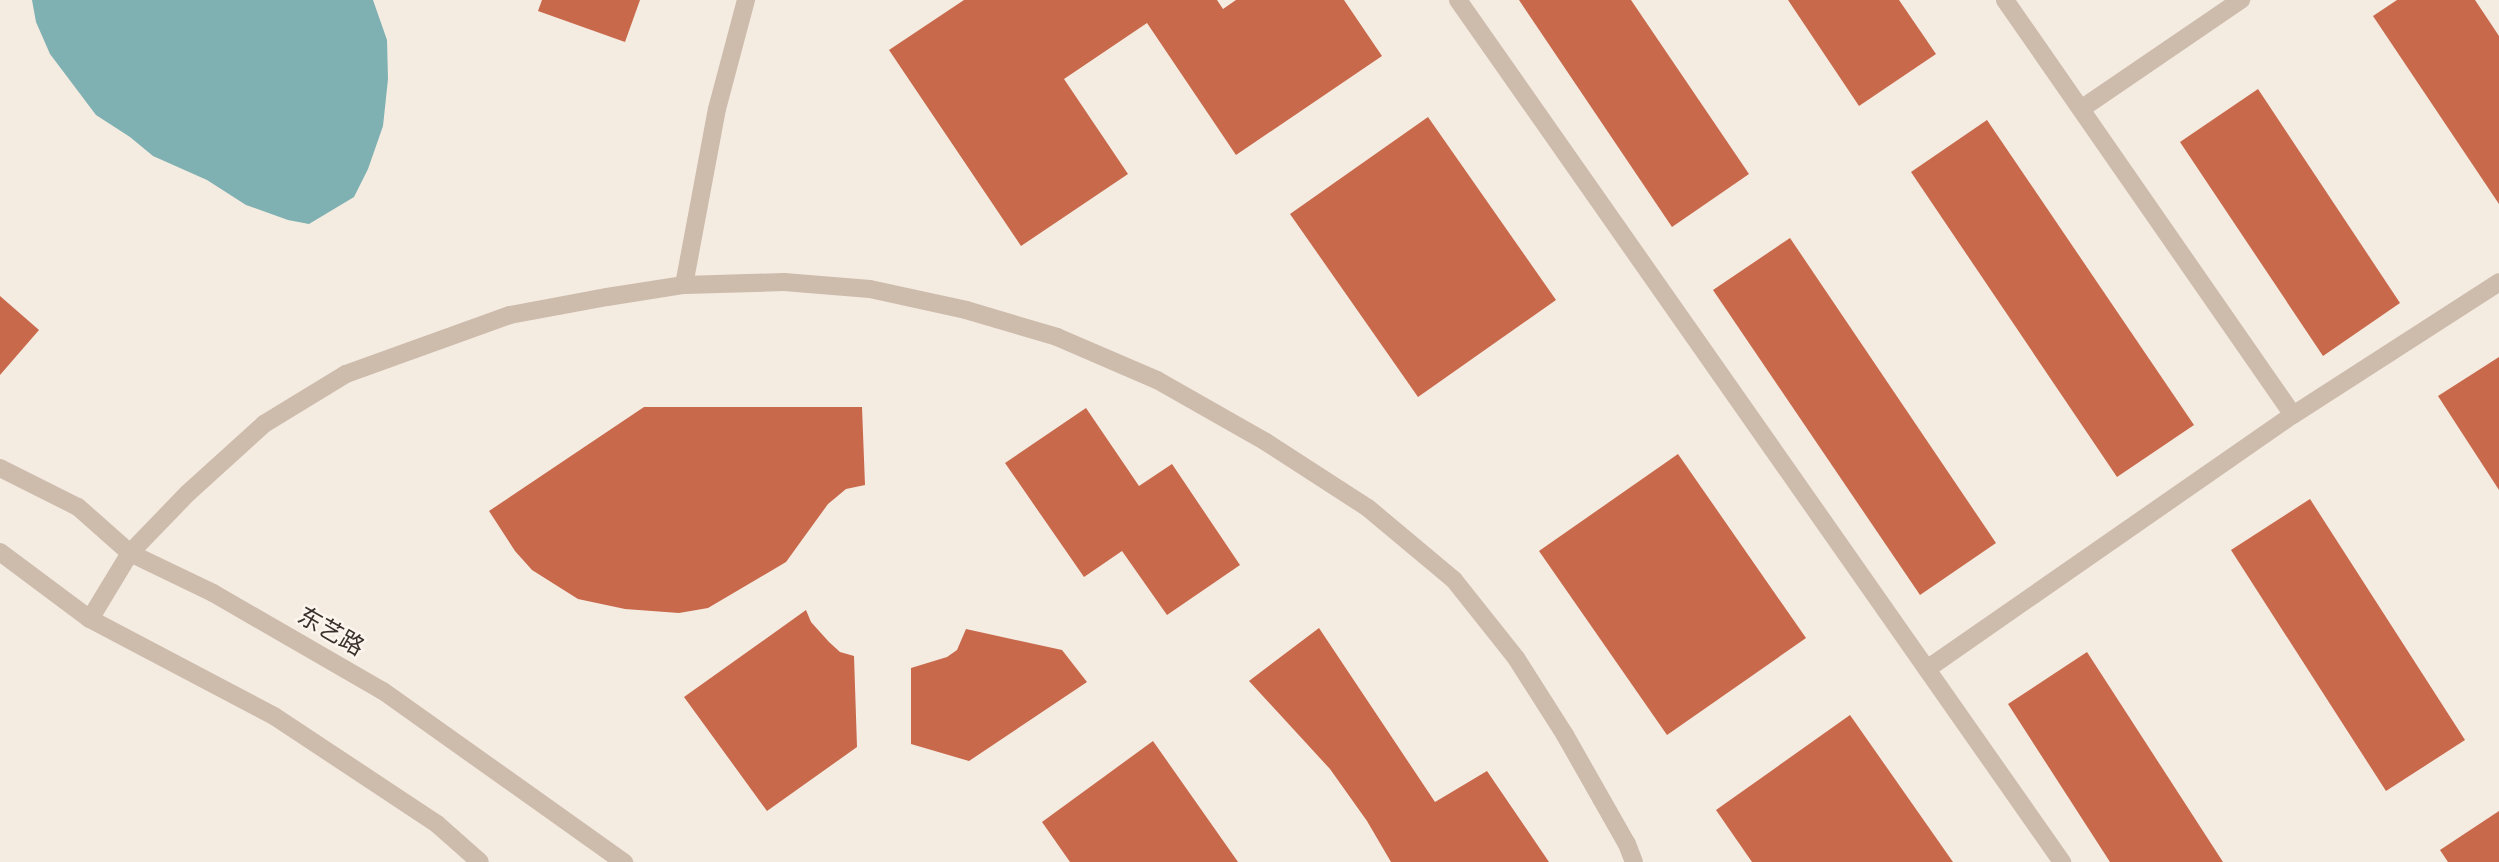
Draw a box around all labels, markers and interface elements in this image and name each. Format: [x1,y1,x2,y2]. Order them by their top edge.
street label: 东艺路 [292,603,368,663]

